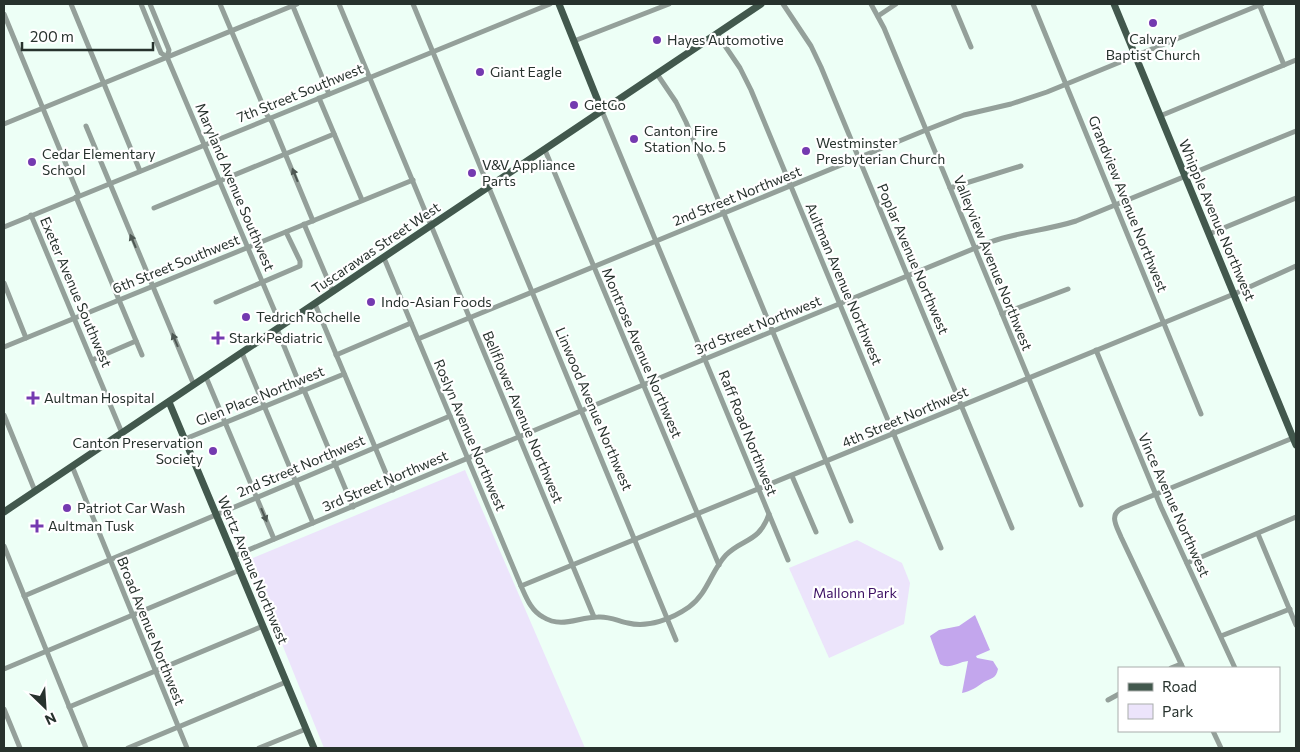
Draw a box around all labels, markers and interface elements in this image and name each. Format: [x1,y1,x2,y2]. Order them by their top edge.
marker: Calvary Baptist Church [1147,17,1159,29]
scale bar [22,20,154,52]
text: 200 m [30,27,74,45]
place label: Calvary Baptist Church [1106,30,1200,63]
place label: Hayes Automotive [667,31,784,48]
marker: Hayes Automotive [651,34,663,46]
street label: 7th Street Southwest [234,59,366,126]
place label: Giant Eagle [490,63,562,80]
marker: Giant Eagle [474,66,486,78]
place label: GetGo [584,96,626,113]
marker: GetGo [568,99,580,111]
street label: Maryland Avenue Southwest [192,100,279,274]
street label: Grandview Avenue Northwest [1085,113,1172,295]
place label: Canton Fire Station No. 5 [644,122,726,155]
marker: Canton Fire Station No. 5 [628,133,640,145]
place label: Westminster Presbyterian Church [816,134,945,167]
street label: Whipple Avenue Northwest [1176,136,1259,303]
place label: Cedar Elementary School [42,145,155,178]
marker: Westminster Presbyterian Church [800,145,812,157]
marker: Cedar Elementary School [26,156,38,168]
place label: V&V Appliance Parts [482,156,575,189]
street label: 2nd Street Northwest [670,162,804,229]
marker: V&V Appliance Parts [466,167,478,179]
one-way arrow [290,168,298,182]
street label: Valleyview Avenue Northwest [950,173,1037,353]
street label: Poplar Avenue Northwest [874,181,953,337]
street label: Tuscarawas Street West [308,198,443,297]
street label: Aultman Avenue Northwest [802,200,887,368]
street label: Exeter Avenue Southwest [37,214,116,370]
street label: 6th Street Southwest [110,230,242,297]
one-way arrow [129,234,137,248]
street label: Montrose Avenue Northwest [599,265,686,441]
street label: 3rd Street Northwest [692,291,824,358]
place label: Indo-Asian Foods [381,293,492,310]
marker: Indo-Asian Foods [365,296,377,308]
place label: Tedrich Rochelle [256,308,360,325]
marker: Tedrich Rochelle [240,311,252,323]
street label: Linwood Avenue Northwest [552,325,637,493]
street label: Bellflower Avenue Northwest [479,328,568,506]
place label: Stark Pediatric [229,329,323,346]
marker: Stark Pediatric [211,331,225,345]
one-way arrow [170,333,178,347]
street label: Roslyn Avenue Northwest [431,357,510,513]
street label: Glen Place Northwest [193,362,327,429]
street label: Raff Road Northwest [715,368,782,498]
street label: 4th Street Northwest [839,382,971,451]
place label: Aultman Hospital [44,389,154,406]
marker: Aultman Hospital [26,391,40,405]
street label: Vince Avenue Northwest [1135,430,1214,580]
street label: 2nd Street Northwest [234,431,368,500]
place label: Canton Preservation Society [72,434,203,467]
marker: Canton Preservation Society [207,445,219,457]
street label: 3rd Street Northwest [319,446,450,515]
street label: Wertz Avenue Northwest [214,493,293,647]
place label: Patriot Car Wash [77,499,185,516]
marker: Patriot Car Wash [61,502,73,514]
one-way arrow [260,508,268,522]
place label: Aultman Tusk [48,517,135,534]
marker: Aultman Tusk [30,519,44,533]
street label: Broad Avenue Northwest [114,554,189,708]
park label: Mallonn Park [813,584,897,601]
legend [1118,667,1280,732]
text: Road [1162,677,1197,695]
north arrow [20,682,70,732]
text: Park [1162,702,1193,720]
text: N [42,709,59,729]

